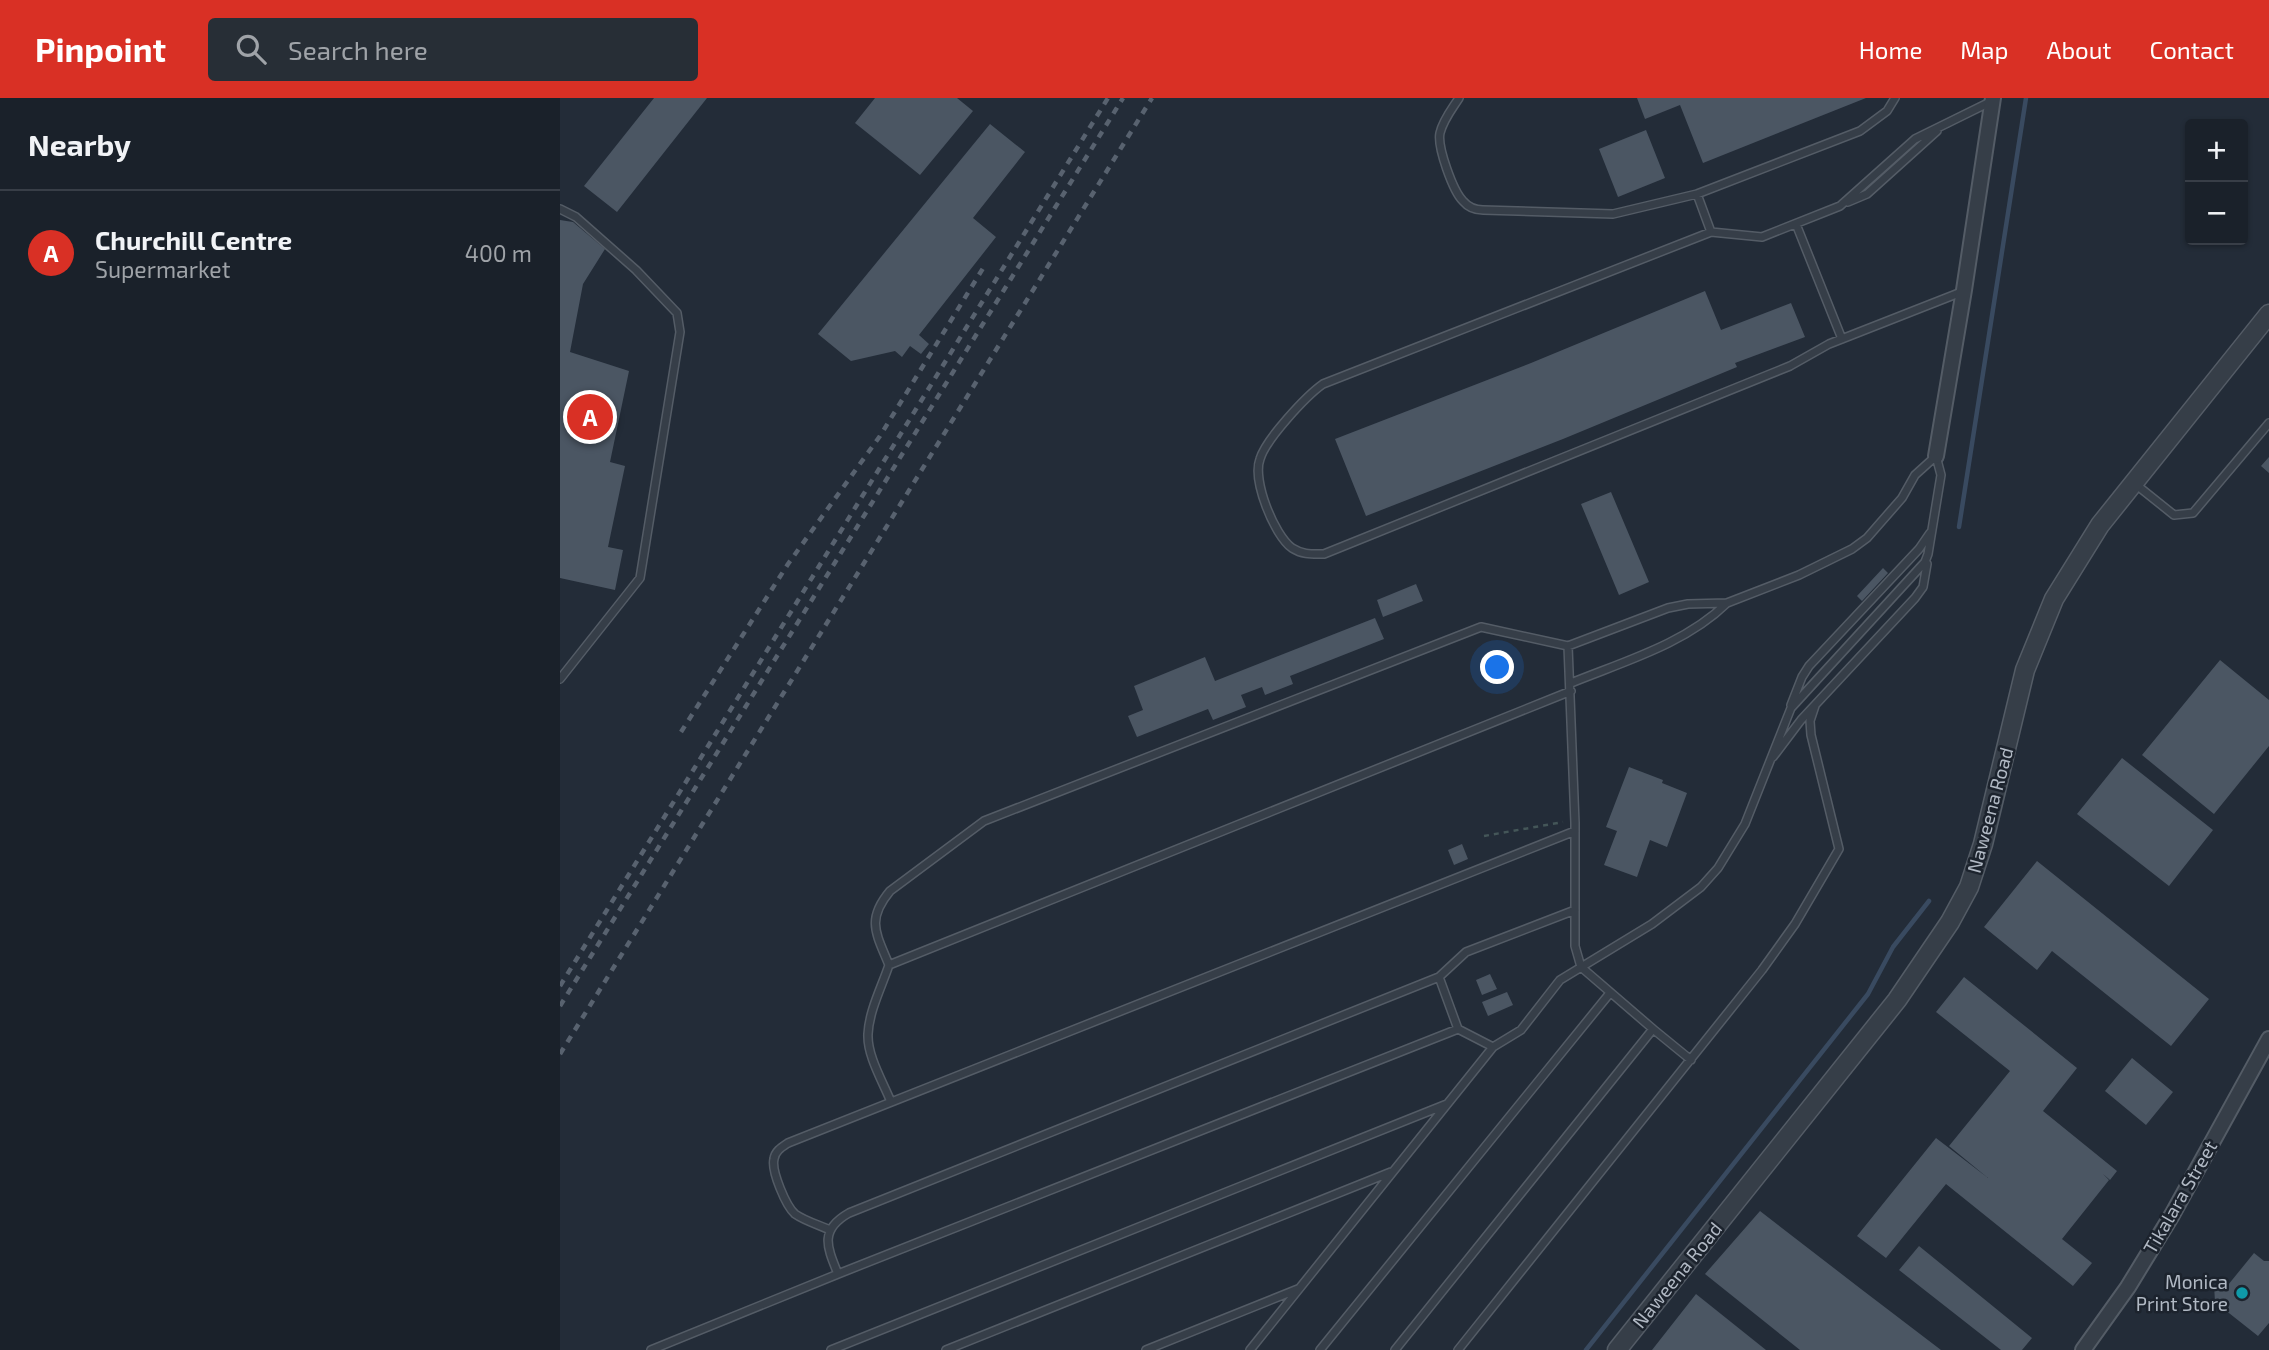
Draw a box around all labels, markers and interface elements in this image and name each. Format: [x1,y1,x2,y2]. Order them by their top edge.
search box [208,18,698,81]
text: Pinpoint [35,29,166,69]
icon: search [232,30,270,68]
text: Search here [288,34,428,65]
text: Home [1859,35,1922,64]
text: Map [1960,35,2008,64]
text: About [2046,35,2112,64]
text: Contact [2150,35,2234,64]
map controls [2185,119,2248,245]
button: + [2185,119,2248,182]
text: Nearby [28,126,131,162]
button: − [2185,182,2248,245]
text: Churchill Centre [95,224,292,255]
text: A [43,239,59,267]
text: 400 m [465,239,532,267]
text: Supermarket [95,255,230,283]
pin: A [567,391,613,443]
your location [1480,650,1514,684]
street label: Naweena Road [1962,744,2017,875]
street label: Tikalara Street [2138,1136,2221,1257]
street label: Naweena Road [1627,1217,1726,1332]
place label: Monica Print Store [2136,1270,2228,1315]
marker: Monica Print Store [2234,1285,2250,1301]

